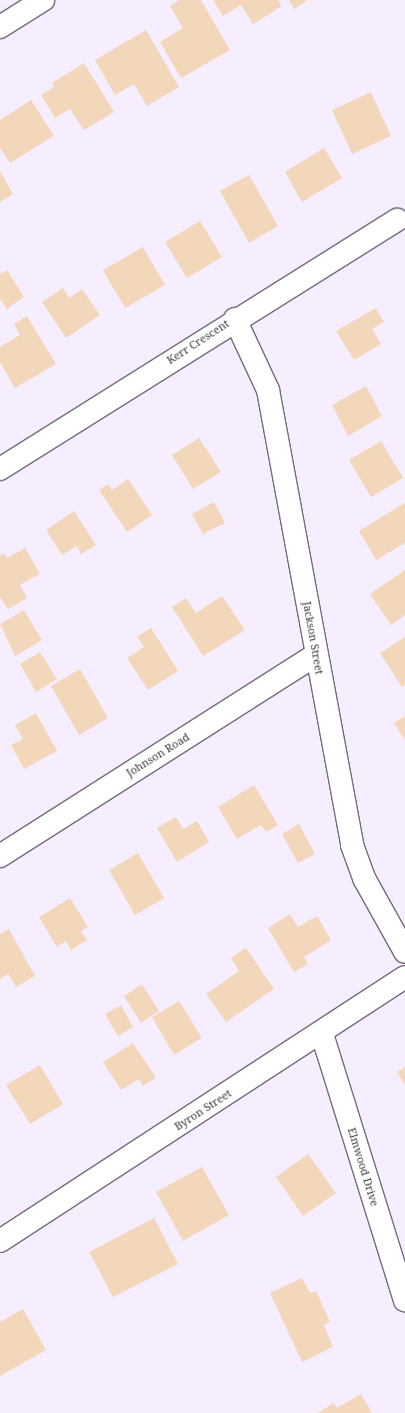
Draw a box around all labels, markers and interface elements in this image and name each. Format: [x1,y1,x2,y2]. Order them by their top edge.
street label: Kerr Crescent [164,317,232,367]
street label: Jackson Street [300,600,326,676]
street label: Johnson Road [124,730,192,780]
street label: Byron Street [172,1087,234,1133]
street label: Elmwood Drive [345,1126,381,1208]

